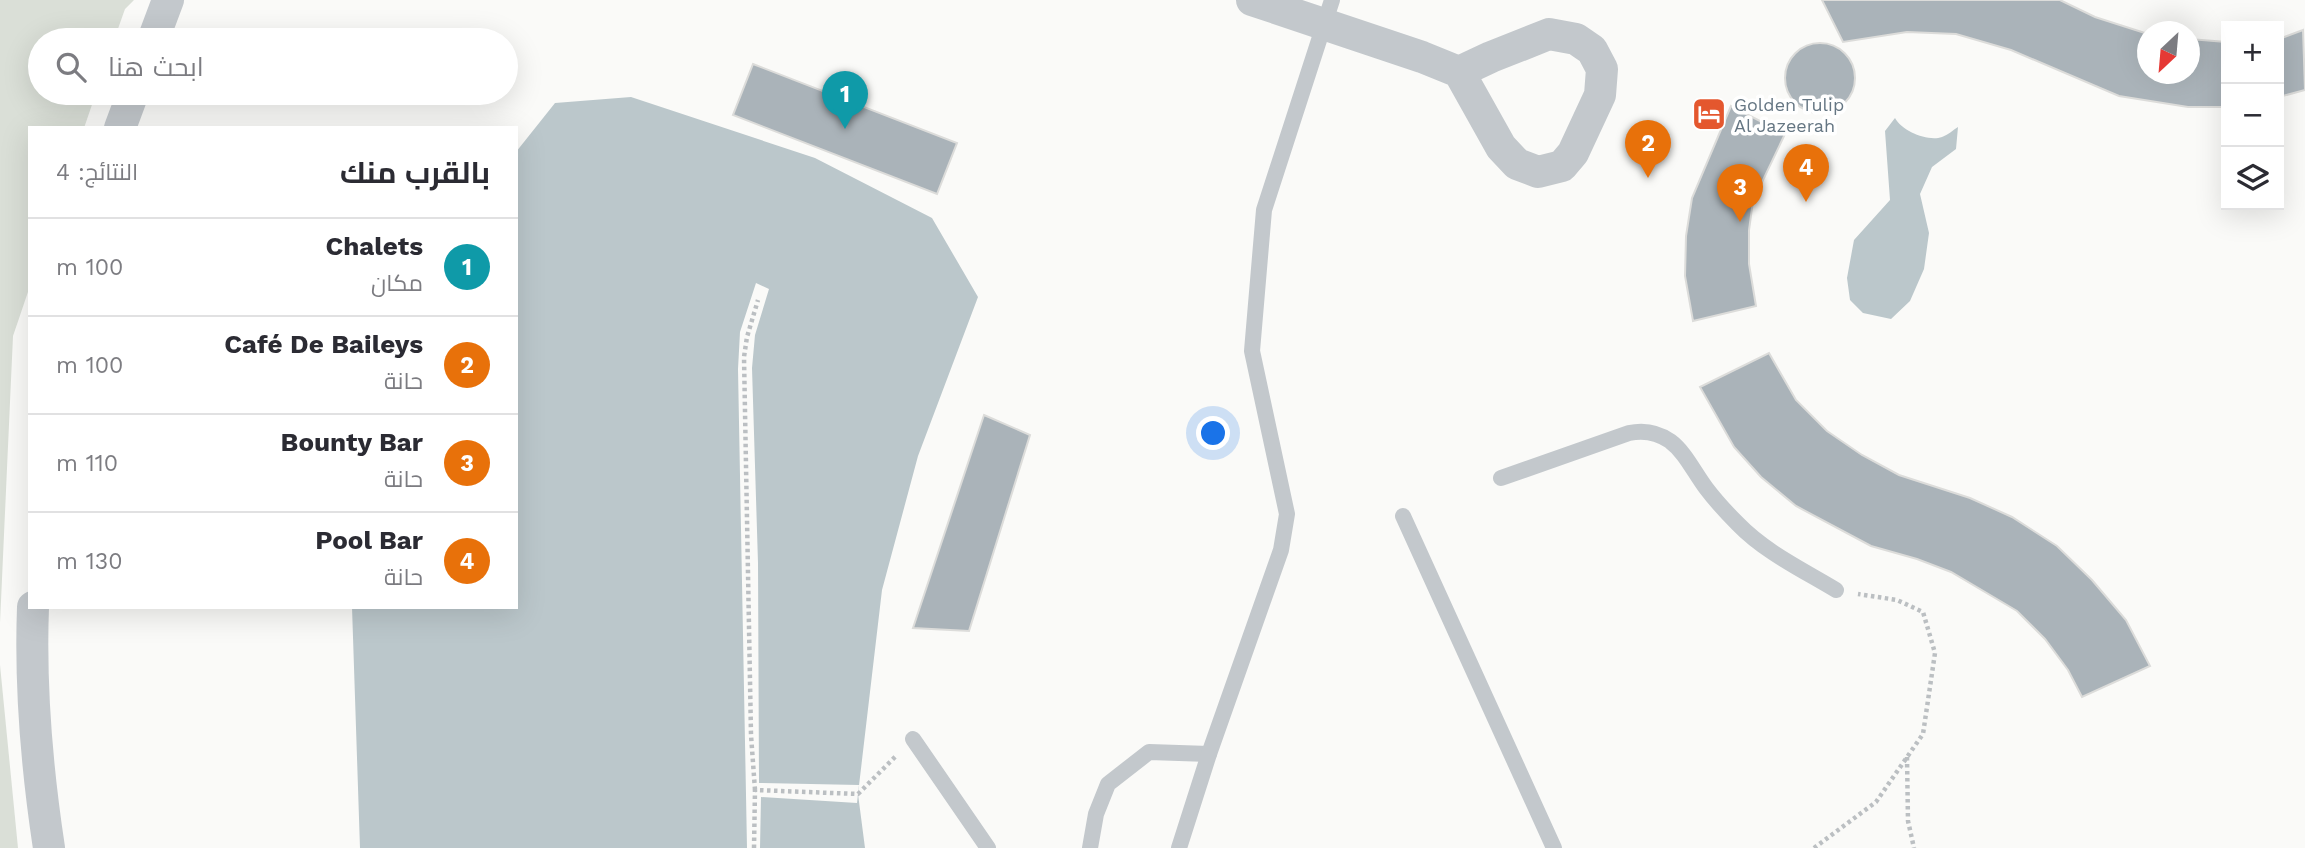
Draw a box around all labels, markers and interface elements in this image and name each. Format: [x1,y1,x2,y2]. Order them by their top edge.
north arrow [2137,21,2200,84]
map controls [2221,21,2284,210]
button: + [2221,21,2284,84]
search box [28,28,518,105]
icon: search [52,48,90,86]
text: ابحث هنا [108,52,204,82]
pin: 1 [822,71,868,129]
button: − [2221,84,2284,147]
place label: Golden Tulip Al Jazeerah [1734,94,1844,136]
hotel icon: Golden Tulip Al Jazeerah [1690,95,1728,133]
pin: 2 [1625,120,1671,178]
pin: 4 [1783,144,1829,202]
button: layers [2221,147,2284,210]
text: بالقرب منك [340,155,490,190]
text: النتائج: 4 [56,159,138,186]
pin: 3 [1717,164,1763,222]
text: Chalets [325,231,423,261]
text: 100 m [56,254,123,281]
text: 1 [462,254,472,281]
text: مكان [371,270,423,297]
text: Café De Baileys [224,329,423,359]
text: 100 m [56,352,123,379]
text: 2 [460,352,474,379]
text: حانة [384,368,423,395]
your location [1196,416,1230,450]
text: Bounty Bar [281,427,423,457]
text: 110 m [56,450,118,477]
text: 3 [460,450,474,477]
text: حانة [384,466,423,493]
text: Pool Bar [315,525,423,555]
text: 130 m [56,548,122,575]
text: 4 [460,548,474,575]
text: حانة [384,564,423,591]

